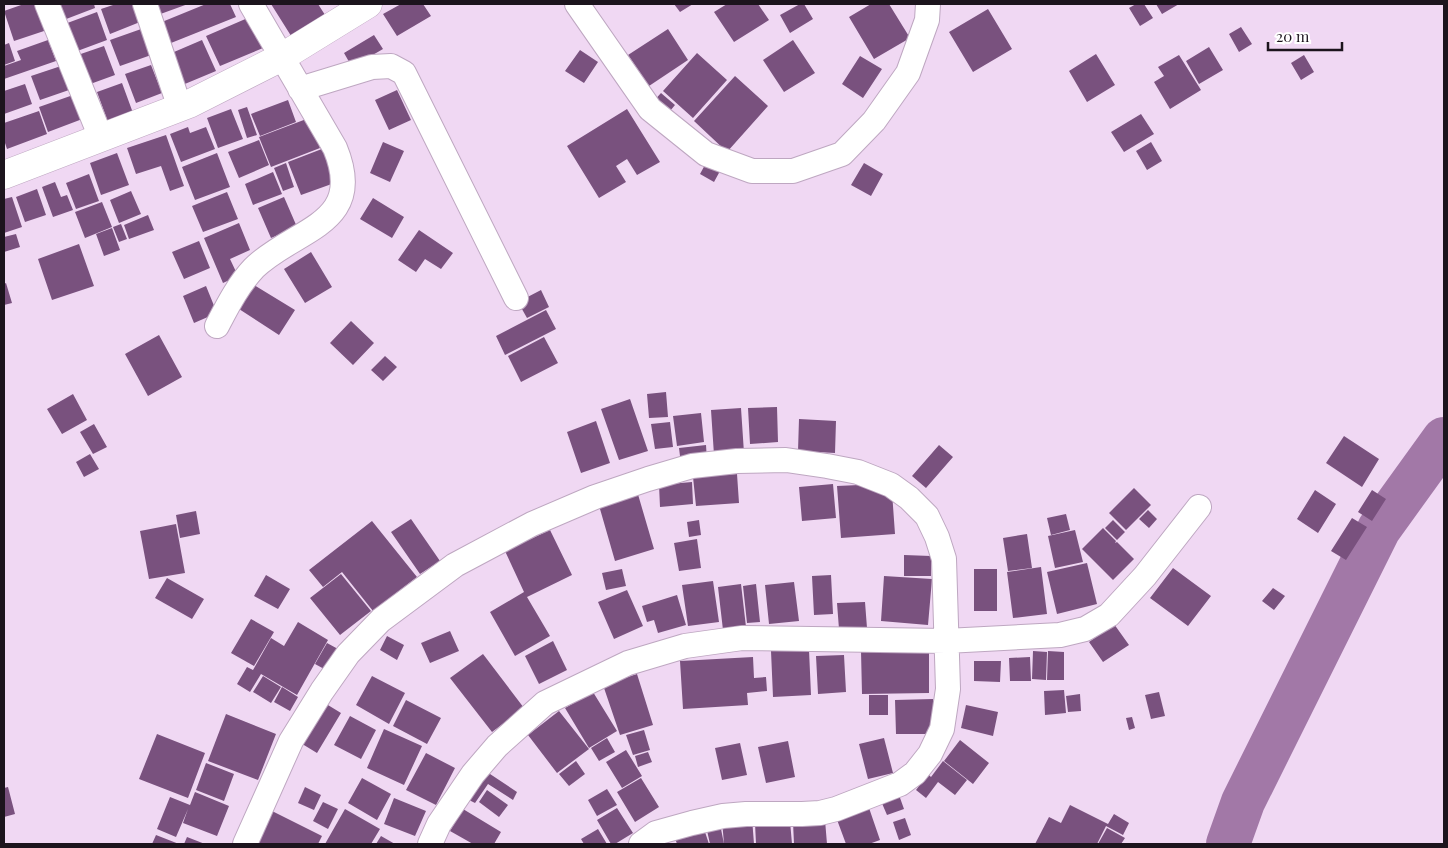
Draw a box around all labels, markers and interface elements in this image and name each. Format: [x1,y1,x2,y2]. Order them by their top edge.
scale bar [1268,20,1342,52]
text: 20 m [1276,26,1310,46]

